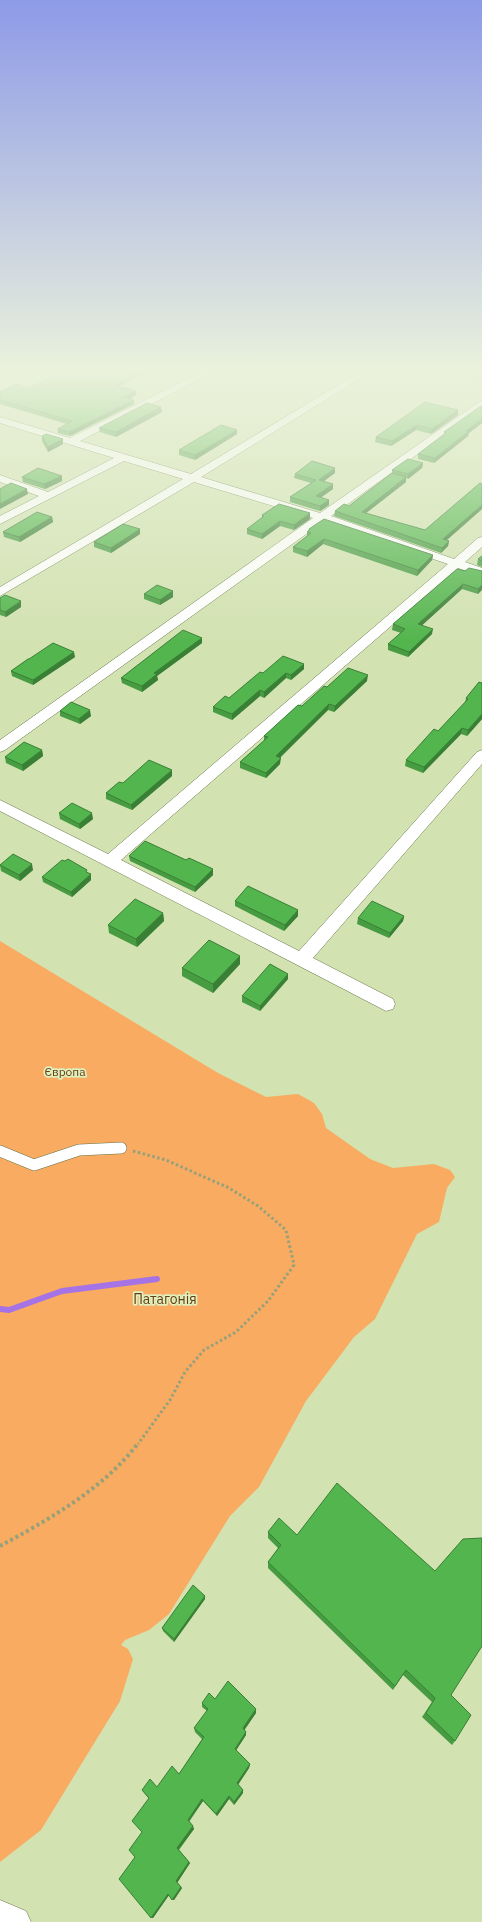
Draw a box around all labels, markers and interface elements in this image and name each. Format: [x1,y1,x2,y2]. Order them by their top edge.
park label: Європа [44,1064,86,1079]
park label: Патагонія [133,1290,197,1308]

